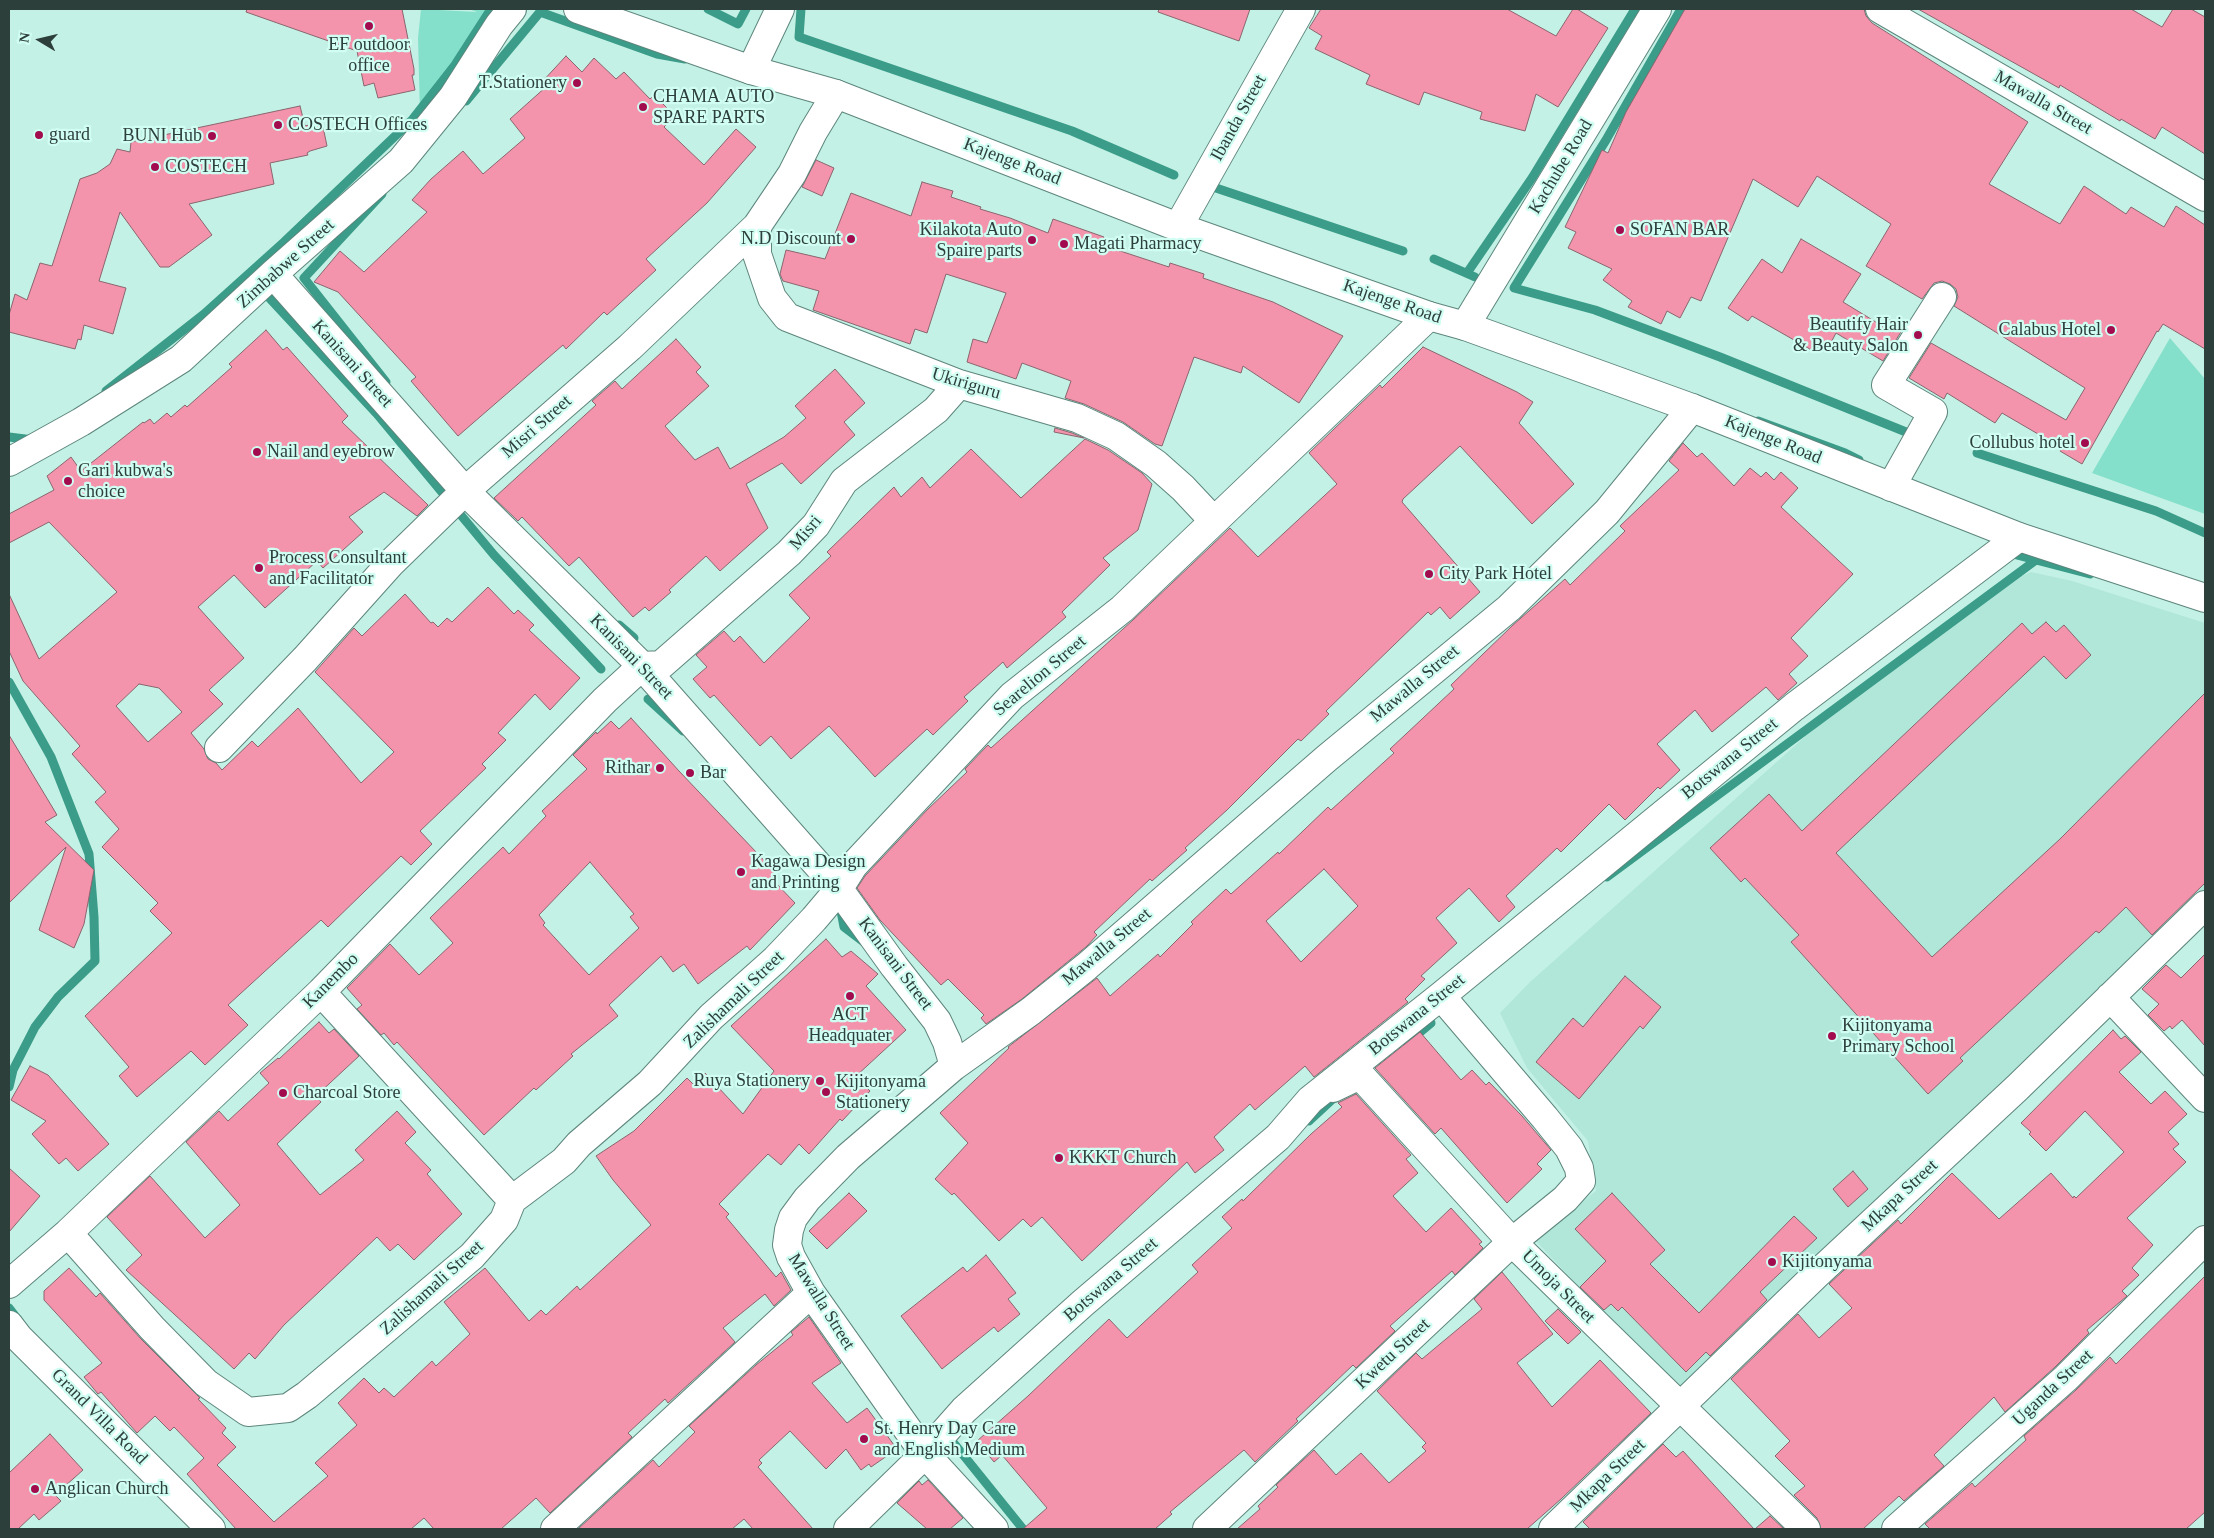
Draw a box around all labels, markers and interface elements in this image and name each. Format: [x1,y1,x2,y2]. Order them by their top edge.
north arrow [15,15,65,65]
marker: EF outdoor office [363,20,375,32]
text: N [16,31,33,44]
place label: EF outdoor office [328,34,410,76]
street label: Mawalla Street [1990,66,2096,140]
street label: Ibanda Street [1206,71,1272,165]
place label: T.Stationery [479,72,567,94]
marker: T.Stationery [571,77,583,89]
place label: CHAMA AUTO SPARE PARTS [653,86,774,128]
marker: CHAMA AUTO SPARE PARTS [637,101,649,113]
place label: COSTECH Offices [288,114,427,136]
street label: Kachube Road [1524,116,1598,218]
marker: COSTECH Offices [272,119,284,131]
place label: guard [49,124,90,146]
place label: BUNI Hub [123,125,202,147]
marker: guard [33,129,45,141]
marker: BUNI Hub [206,130,218,142]
street label: Kajenge Road [960,134,1064,190]
place label: COSTECH [165,156,247,178]
marker: COSTECH [149,161,161,173]
street label: Zimbabwe Street [233,215,339,313]
place label: Kilakota Auto Spaire parts [920,219,1022,262]
place label: SOFAN BAR [1630,219,1729,241]
marker: SOFAN BAR [1614,224,1626,236]
place label: N.D Discount [741,228,841,250]
marker: N.D Discount [845,233,857,245]
place label: Magati Pharmacy [1074,233,1201,255]
marker: Kilakota Auto Spaire parts [1026,234,1038,246]
marker: Magati Pharmacy [1058,238,1070,250]
street label: Kajenge Road [1340,275,1444,329]
place label: Beautify Hair & Beauty Salon [1793,314,1908,356]
street label: Kanisani Street [307,316,397,412]
place label: Calabus Hotel [1999,319,2101,341]
marker: Calabus Hotel [2105,324,2117,336]
marker: Beautify Hair & Beauty Salon [1912,329,1924,341]
street label: Ukiriguru [929,363,1003,405]
street label: Misri Street [498,391,576,463]
street label: Kajenge Road [1721,411,1825,469]
place label: Collubus hotel [1969,432,2075,454]
marker: Collubus hotel [2079,437,2091,449]
place label: Nail and eyebrow [267,441,395,463]
marker: Nail and eyebrow [251,446,263,458]
place label: Gari kubwa's choice [78,460,173,502]
marker: Gari kubwa's choice [62,475,74,487]
street label: Misri [785,511,827,555]
place label: Process Consultant and Facilitator [269,547,406,590]
marker: Process Consultant and Facilitator [253,562,265,574]
place label: City Park Hotel [1439,563,1552,585]
marker: City Park Hotel [1423,568,1435,580]
street label: Kanisani Street [585,610,677,704]
street label: Searelion Street [989,631,1091,721]
street label: Mawalla Street [1366,641,1464,727]
street label: Botswana Street [1678,714,1782,804]
place label: Rithar [605,757,650,779]
marker: Rithar [654,762,666,774]
place label: Bar [700,762,726,784]
marker: Bar [684,767,696,779]
place label: Kagawa Design and Printing [751,851,865,894]
marker: Kagawa Design and Printing [735,866,747,878]
street label: Mawalla Street [1058,904,1156,990]
street label: Kanisani Street [853,913,937,1015]
street label: Zalishamali Street [679,947,789,1053]
street label: Kanembo [299,949,363,1013]
street label: Botswana Street [1365,970,1469,1060]
marker: ACT Headquater [844,990,856,1002]
place label: ACT Headquater [809,1004,891,1046]
place label: Kijitonyama Primary School [1842,1015,1954,1058]
marker: Kijitonyama Primary School [1826,1030,1838,1042]
place label: Ruya Stationery [694,1070,810,1092]
place label: Kijitonyama Stationery [836,1071,926,1114]
marker: Ruya Stationery [814,1075,826,1087]
place label: Charcoal Store [293,1082,400,1104]
marker: Kijitonyama Stationery [820,1086,832,1098]
marker: Charcoal Store [277,1087,289,1099]
place label: KKKT Church [1069,1147,1176,1169]
marker: KKKT Church [1053,1152,1065,1164]
street label: Mkapa Street [1857,1155,1943,1237]
street label: Botswana Street [1060,1233,1162,1327]
street label: Zalishamali Street [376,1236,488,1340]
street label: Umoja Street [1517,1246,1599,1328]
street label: Mawalla Street [783,1250,859,1354]
place label: Kijitonyama [1782,1251,1872,1273]
marker: Kijitonyama [1766,1256,1778,1268]
street label: Kwetu Street [1351,1314,1435,1394]
street label: Uganda Street [2008,1345,2098,1431]
street label: Grand Villa Road [47,1365,151,1469]
place label: St. Henry Day Care and English Medium [874,1418,1025,1460]
marker: St. Henry Day Care and English Medium [858,1433,870,1445]
street label: Mkapa Street [1566,1435,1650,1517]
place label: Anglican Church [45,1478,168,1500]
marker: Anglican Church [29,1483,41,1495]

